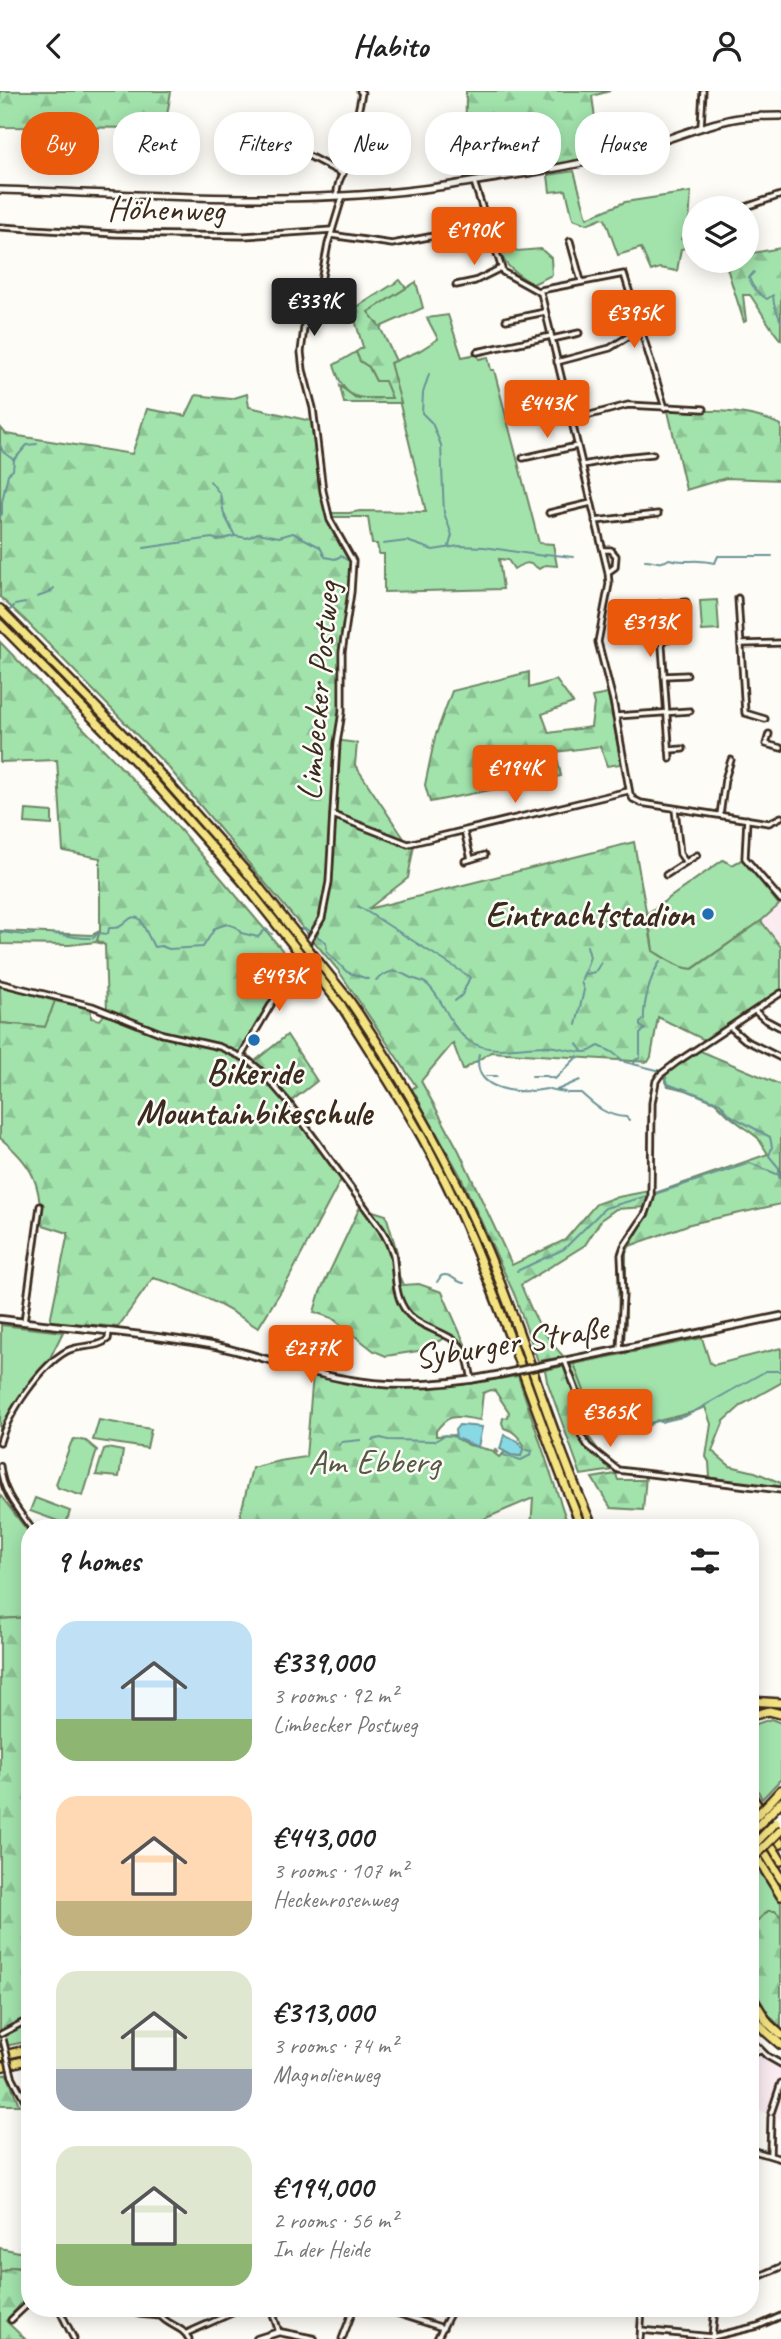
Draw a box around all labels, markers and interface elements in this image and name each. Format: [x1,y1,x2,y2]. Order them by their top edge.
text: Habito [353,25,428,66]
icon: back [35,27,73,65]
icon: person [708,27,746,65]
chip: Buy [21,112,99,175]
chip: Rent [113,112,200,175]
chip: Filters [214,112,314,175]
chip: New [328,112,411,175]
chip: Apartment [425,112,561,175]
chip: House [575,112,670,175]
street label: Höhenweg [107,185,227,233]
map controls [682,196,759,273]
button: layers [682,196,759,273]
pin: €190K [425,207,523,267]
text: €190K [448,215,500,244]
pin: €339K [265,279,363,338]
text: €339K [288,286,340,315]
pin: €395K [585,291,683,350]
text: €395K [608,298,660,327]
pin: €443K [498,381,596,440]
text: €443K [520,388,574,417]
street label: Limbecker Postweg [286,577,350,802]
pin: €313K [601,599,699,659]
text: €313K [623,607,677,636]
pin: €194K [466,745,564,805]
text: €194K [489,753,541,782]
place label: Eintrachtstadion [485,892,695,937]
marker: Eintrachtstadion [700,906,716,922]
pin: €493K [230,953,328,1013]
text: €493K [253,961,305,990]
marker: Bikeride Mountainbikeschule [246,1032,262,1048]
place label: Bikeride Mountainbikeschule [136,1050,374,1135]
street label: Syburger Straße [411,1304,613,1379]
pin: €277K [262,1325,360,1385]
text: €277K [285,1333,337,1362]
pin: €365K [561,1389,659,1449]
text: €365K [583,1397,637,1426]
park label: Am Ebberg [308,1439,442,1484]
text: 9 homes [56,1542,140,1580]
icon: filters [686,1542,724,1580]
text: €339,000 [273,1643,373,1681]
icon: home [112,1649,196,1733]
text: 3 rooms · 92 m² [273,1681,397,1710]
text: Limbecker Postweg [273,1710,417,1739]
text: €443,000 [273,1818,373,1856]
icon: home [112,1824,196,1908]
text: 3 rooms · 107 m² [273,1856,408,1885]
text: Heckenrosenweg [273,1885,397,1914]
text: €313,000 [273,1993,373,2031]
icon: home [112,1999,196,2083]
text: 3 rooms · 74 m² [273,2031,397,2060]
text: Magnolienweg [273,2060,380,2089]
text: €194,000 [273,2168,373,2206]
icon: home [112,2174,196,2258]
text: 2 rooms · 56 m² [273,2206,397,2235]
text: In der Heide [273,2235,370,2264]

